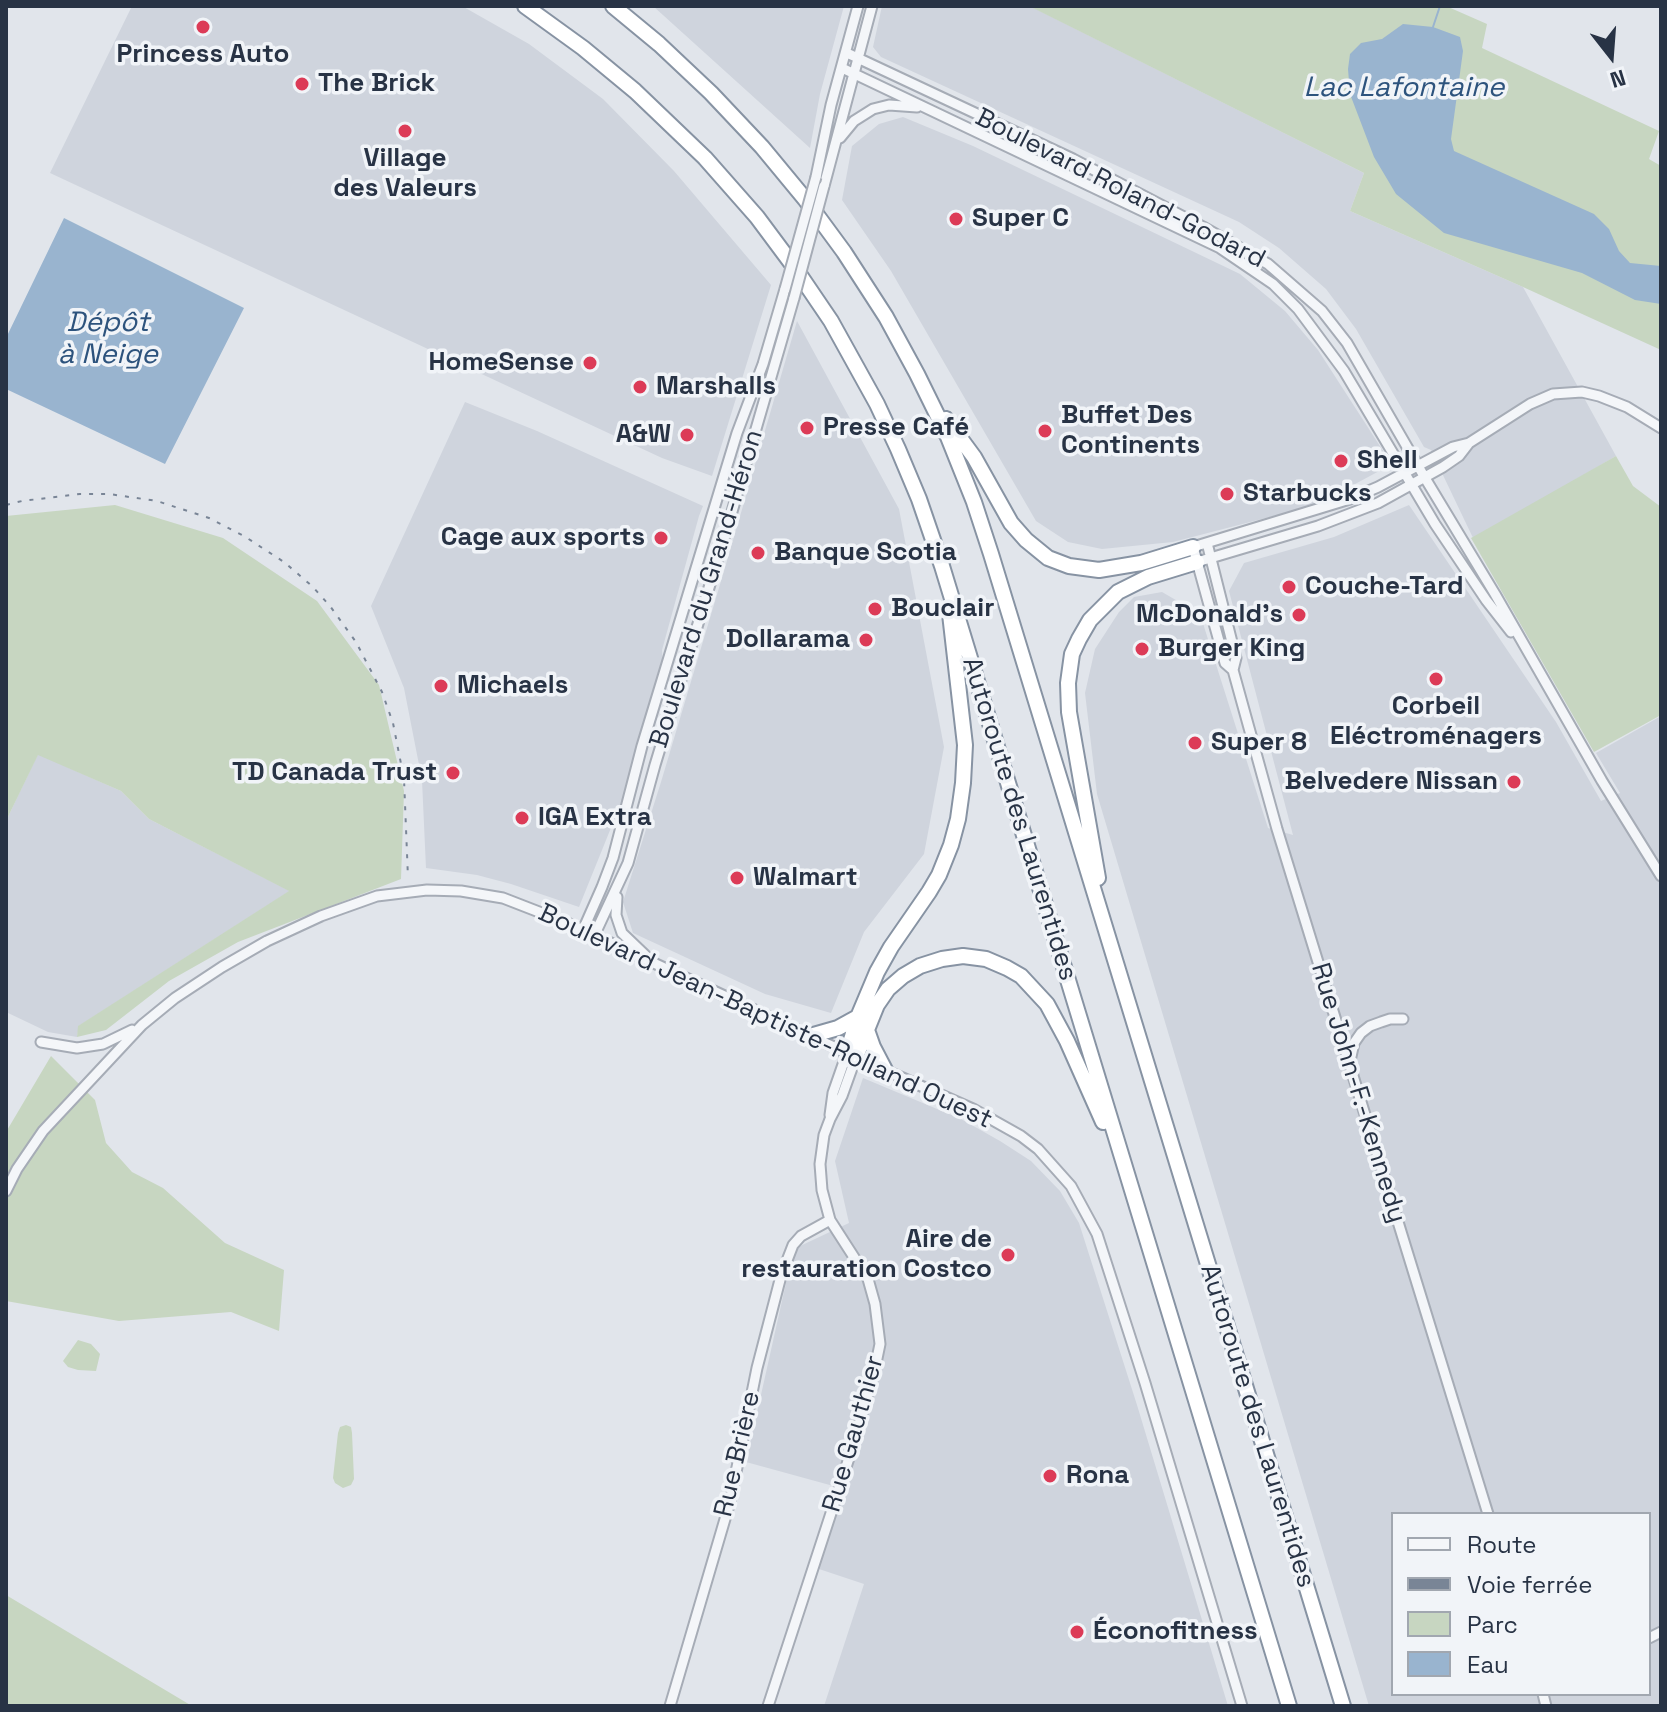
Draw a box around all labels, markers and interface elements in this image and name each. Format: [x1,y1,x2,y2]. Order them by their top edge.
north arrow [1571,16,1651,96]
marker: Princess Auto [194,18,212,36]
place label: Princess Auto [117,39,289,71]
text: N [1607,63,1629,94]
place label: The Brick [318,68,435,100]
water label: Lac Lafontaine [1304,71,1504,105]
marker: The Brick [293,75,311,93]
street label: Boulevard Roland-Godard [970,102,1270,276]
marker: Village des Valeurs [396,122,414,140]
place label: Village des Valeurs [333,143,477,204]
place label: Super C [972,203,1069,235]
marker: Super C [947,210,965,228]
water label: Dépôt à Neige [58,306,158,372]
place label: HomeSense [428,347,574,379]
marker: HomeSense [581,354,599,372]
place label: Marshalls [656,371,776,403]
marker: Marshalls [631,378,649,396]
place label: Buffet Des Continents [1061,400,1200,462]
place label: Presse Café [823,412,969,444]
place label: A&W [616,419,671,451]
marker: Presse Café [798,419,816,437]
marker: Buffet Des Continents [1036,422,1054,440]
street label: Boulevard du Grand-Héron [644,426,770,752]
marker: A&W [678,426,696,444]
place label: Shell [1357,445,1418,477]
marker: Shell [1332,452,1350,470]
place label: Starbucks [1243,478,1372,510]
marker: Starbucks [1218,485,1236,503]
place label: Cage aux sports [441,522,645,554]
marker: Cage aux sports [652,529,670,547]
place label: Banque Scotia [774,537,957,569]
marker: Banque Scotia [749,544,767,562]
place label: Couche-Tard [1305,571,1464,603]
marker: Couche-Tard [1280,578,1298,596]
place label: Bouclair [891,593,995,625]
place label: McDonald's [1136,599,1283,631]
marker: Bouclair [866,600,884,618]
marker: McDonald's [1290,606,1308,624]
place label: Dollarama [726,624,850,656]
marker: Dollarama [857,631,875,649]
place label: Burger King [1158,633,1305,665]
marker: Burger King [1133,640,1151,658]
street label: Autoroute des Laurentides [955,654,1083,984]
place label: Michaels [457,670,568,702]
marker: Corbeil Eléctroménagers [1427,670,1445,688]
marker: Michaels [432,677,450,695]
place label: Corbeil Eléctroménagers [1330,691,1542,752]
place label: Super 8 [1211,727,1307,759]
marker: Super 8 [1186,734,1204,752]
place label: TD Canada Trust [232,757,437,789]
marker: TD Canada Trust [444,764,462,782]
place label: Belvedere Nissan [1284,766,1498,798]
marker: Belvedere Nissan [1505,773,1523,791]
place label: IGA Extra [538,802,652,834]
marker: IGA Extra [513,809,531,827]
place label: Walmart [753,862,858,894]
marker: Walmart [728,869,746,887]
street label: Boulevard Jean-Baptiste-Rolland Ouest [533,898,997,1136]
street label: Rue John-F.-Kennedy [1304,959,1412,1227]
place label: Aire de restauration Costco [741,1224,992,1286]
marker: Aire de restauration Costco [999,1246,1017,1264]
street label: Autoroute des Laurentides [1193,1261,1321,1591]
street label: Rue Gauthier [817,1352,891,1516]
street label: Rue Brière [708,1388,768,1520]
place label: Rona [1066,1460,1129,1492]
marker: Rona [1041,1467,1059,1485]
legend [1391,1512,1651,1696]
text: Route [1467,1529,1536,1560]
text: Voie ferrée [1467,1569,1592,1600]
text: Parc [1467,1609,1518,1640]
place label: Éconofitness [1093,1616,1258,1648]
marker: Éconofitness [1068,1623,1086,1641]
text: Eau [1467,1649,1509,1680]

